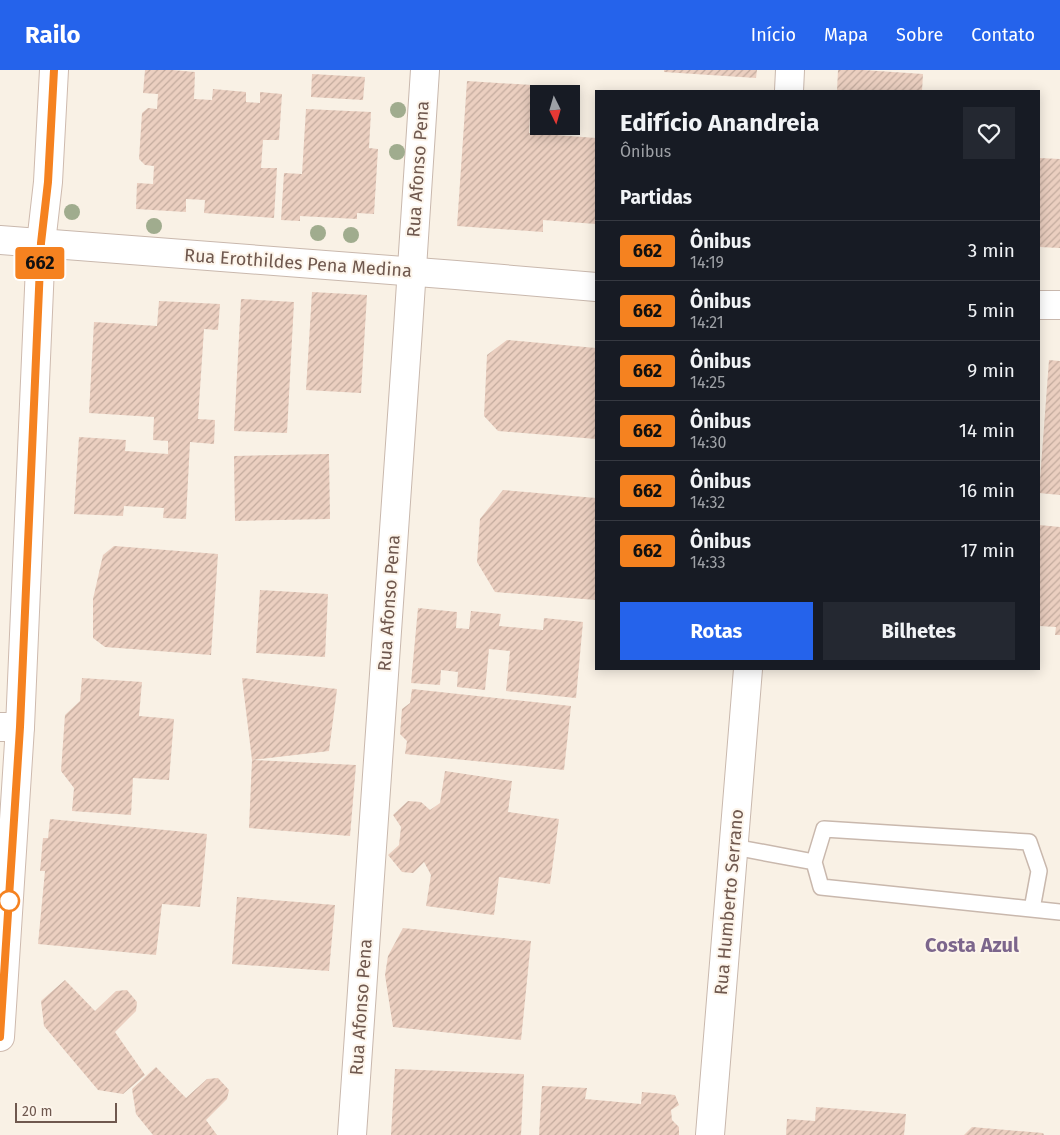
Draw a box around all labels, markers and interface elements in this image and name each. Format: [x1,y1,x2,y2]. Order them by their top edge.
text: Railo [25,21,81,49]
text: Início [751,24,796,46]
text: Mapa [824,24,868,46]
text: Sobre [896,24,943,46]
text: Contato [971,24,1035,46]
north arrow [530,85,580,135]
map controls [530,85,580,135]
street label: Rua Afonso Pena [402,100,434,238]
button: heart [963,107,1015,159]
text: Edifício Anandreia [620,109,820,137]
text: Ônibus [620,142,671,161]
text: Partidas [620,186,692,209]
text: Ônibus [690,230,751,253]
text: 3 min [968,239,1015,262]
text: 662 [633,240,662,262]
street label: Rua Erothildes Pena Medina [183,244,413,282]
line badge: 662 [11,247,69,279]
text: 662 [25,252,55,274]
text: 14:19 [690,253,724,272]
text: Ônibus [690,290,751,313]
text: 5 min [968,299,1015,322]
text: 662 [633,300,662,322]
text: 14:21 [690,313,724,332]
text: Ônibus [690,350,751,373]
text: 9 min [967,359,1015,382]
text: 662 [633,360,662,382]
text: 14:25 [690,373,725,392]
text: Ônibus [690,410,751,433]
text: 14 min [959,419,1015,442]
text: 662 [633,420,662,442]
text: 14:30 [690,433,726,452]
text: Ônibus [690,470,751,493]
text: 16 min [959,479,1015,502]
text: 662 [633,480,662,502]
text: 14:32 [690,493,725,512]
text: Ônibus [690,530,751,553]
street label: Rua Afonso Pena [373,534,405,672]
text: 17 min [961,539,1015,562]
text: 662 [633,540,662,562]
text: 14:33 [690,553,725,572]
button: Rotas [620,602,813,660]
button: Bilhetes [823,602,1015,660]
street label: Rua Humberto Serrano [710,808,748,996]
unlabelled marker [0,890,20,912]
district label: Costa Azul [925,933,1019,957]
street label: Rua Afonso Pena [345,938,377,1076]
scale bar [15,1100,118,1123]
text: 20 m [22,1103,52,1120]

